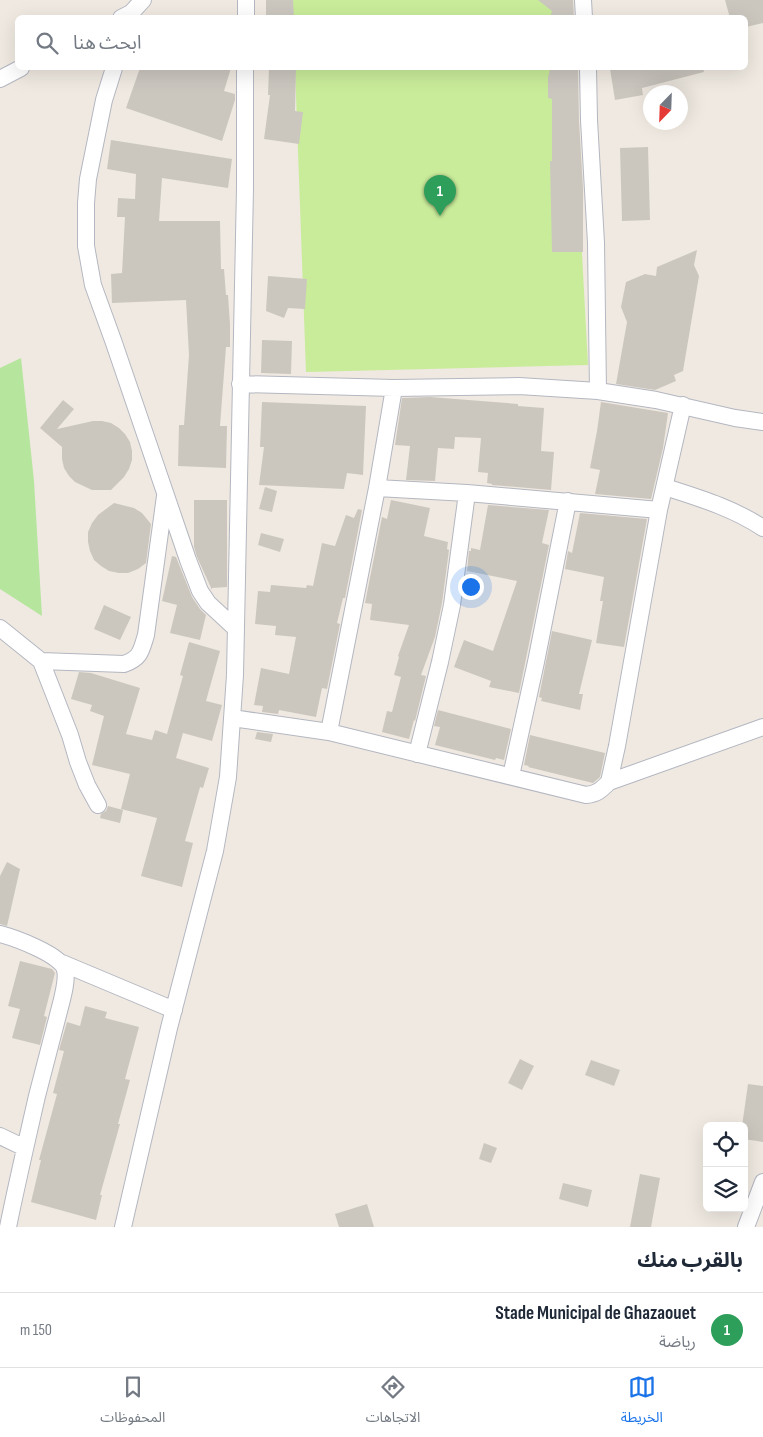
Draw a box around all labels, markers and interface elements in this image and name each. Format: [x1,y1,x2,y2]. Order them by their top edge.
search box [15,15,748,70]
icon: search [33,29,61,57]
text: ابحث هنا [73,32,141,55]
north arrow [643,85,688,130]
pin: 1 [424,175,456,216]
your location [458,574,484,600]
map controls [703,1122,748,1212]
button: locate [703,1122,748,1167]
button: layers [703,1167,748,1212]
text: بالقرب منك [637,1248,743,1273]
text: Stade Municipal de Ghazaouet [495,1302,696,1325]
text: 150 m [20,1321,52,1340]
text: 1 [724,1321,730,1340]
text: رياضة [659,1333,696,1352]
tab: المحفوظات [100,1373,165,1432]
tab: الاتجاهات [366,1373,420,1432]
tab: الخريطة [621,1373,663,1432]

